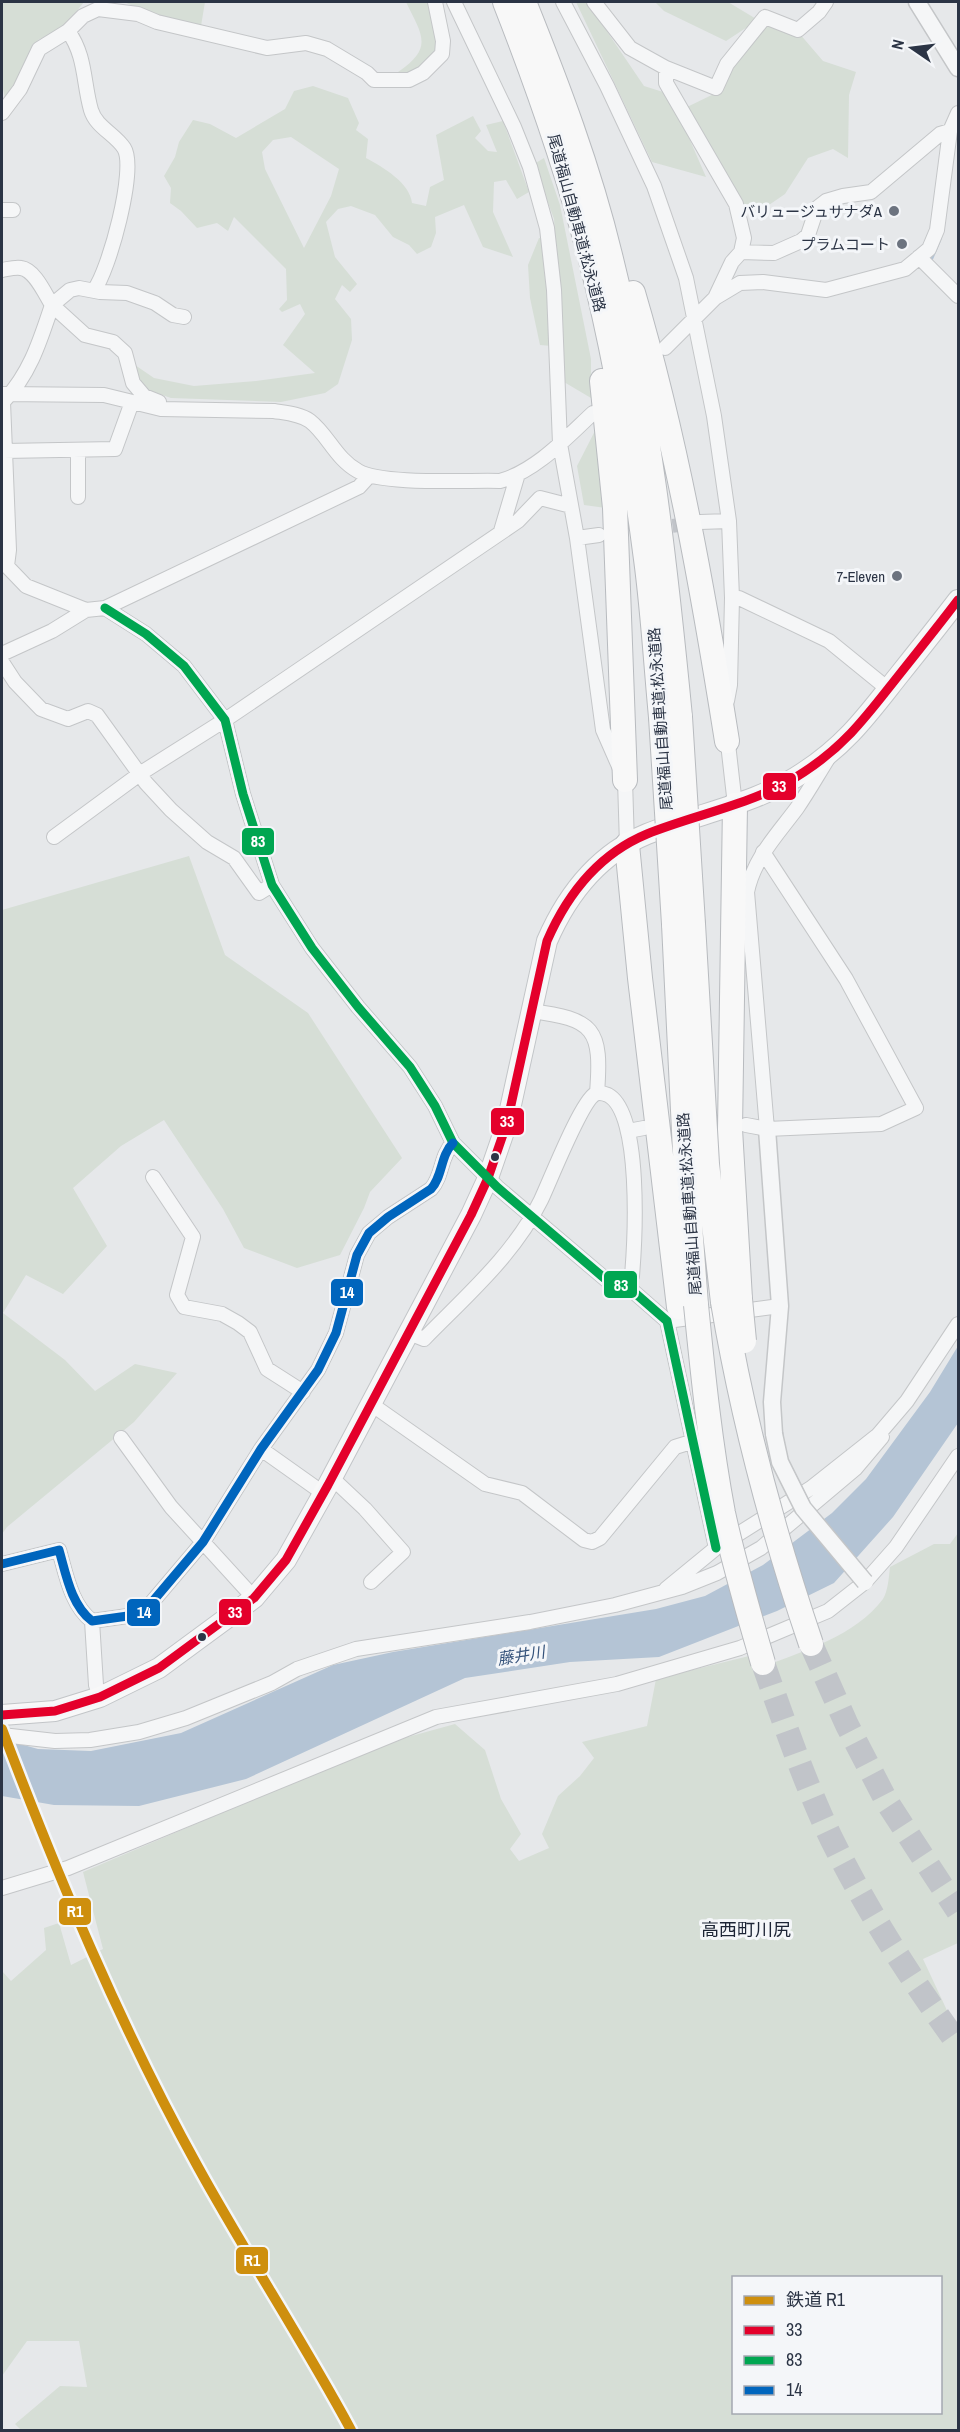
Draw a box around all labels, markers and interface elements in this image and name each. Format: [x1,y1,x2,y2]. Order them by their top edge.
north arrow [882,18,942,78]
text: N [886,37,909,52]
street label: 尾道福山自動車道;松永道路 [543,132,611,314]
place label: バリュージュサナダA [740,201,883,222]
marker: バリュージュサナダA [887,204,901,218]
place label: プラムコート [800,234,890,255]
marker: プラムコート [895,237,909,251]
place label: 7-Eleven [836,566,885,587]
marker: 7-Eleven [890,569,904,583]
street label: 尾道福山自動車道;松永道路 [643,627,677,811]
line badge: 33 [762,772,797,801]
text: 33 [772,775,786,797]
line badge: 83 [241,827,275,856]
text: 83 [251,830,265,852]
line badge: 33 [490,1107,525,1136]
text: 33 [500,1110,514,1132]
street label: 尾道福山自動車道;松永道路 [672,1112,706,1296]
unlabelled marker [489,1151,501,1163]
line badge: 83 [603,1270,638,1299]
text: 83 [614,1274,628,1296]
line badge: 14 [330,1278,364,1307]
text: 14 [340,1281,355,1303]
line badge: 14 [126,1598,161,1627]
line badge: 33 [218,1598,252,1626]
text: 14 [137,1601,152,1623]
text: 33 [228,1601,242,1623]
unlabelled marker [196,1631,208,1643]
water label: 藤井川 [496,1640,548,1670]
line badge: R1 [58,1897,92,1926]
text: R1 [67,1900,84,1922]
district label: 高西町川尻 [701,1917,791,1942]
line badge: R1 [235,2246,269,2275]
text: R1 [244,2249,261,2271]
legend [732,2276,942,2414]
text: 鉄道 R1 [786,2287,846,2312]
text: 33 [786,2317,802,2342]
text: 83 [786,2347,802,2372]
text: 14 [786,2377,802,2402]

